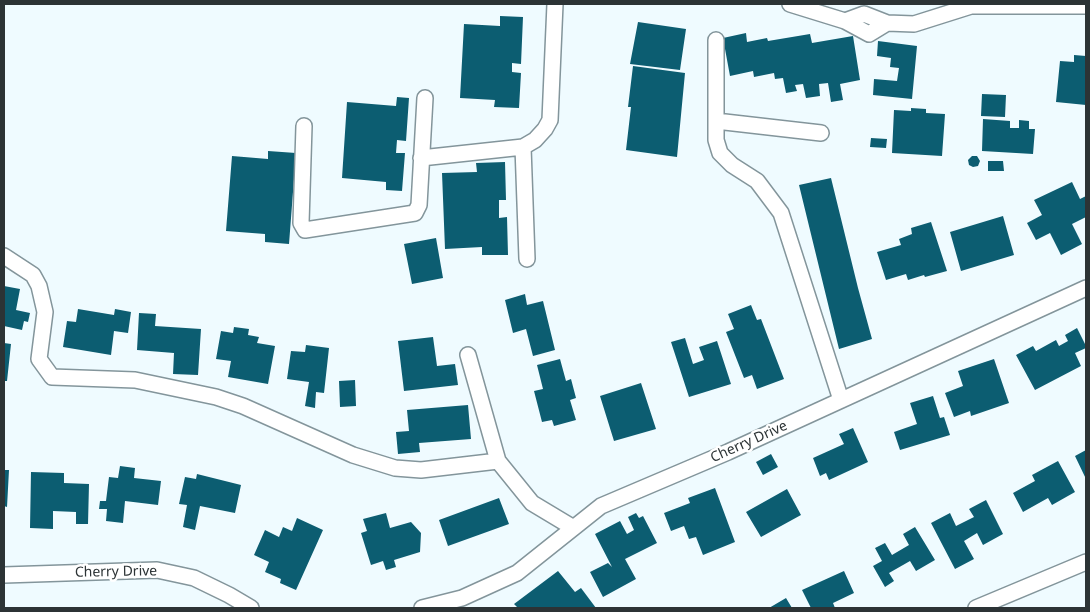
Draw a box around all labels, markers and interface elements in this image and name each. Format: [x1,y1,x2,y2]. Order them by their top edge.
street label: Cherry Drive [708,418,790,466]
street label: Cherry Drive [75,563,157,581]

